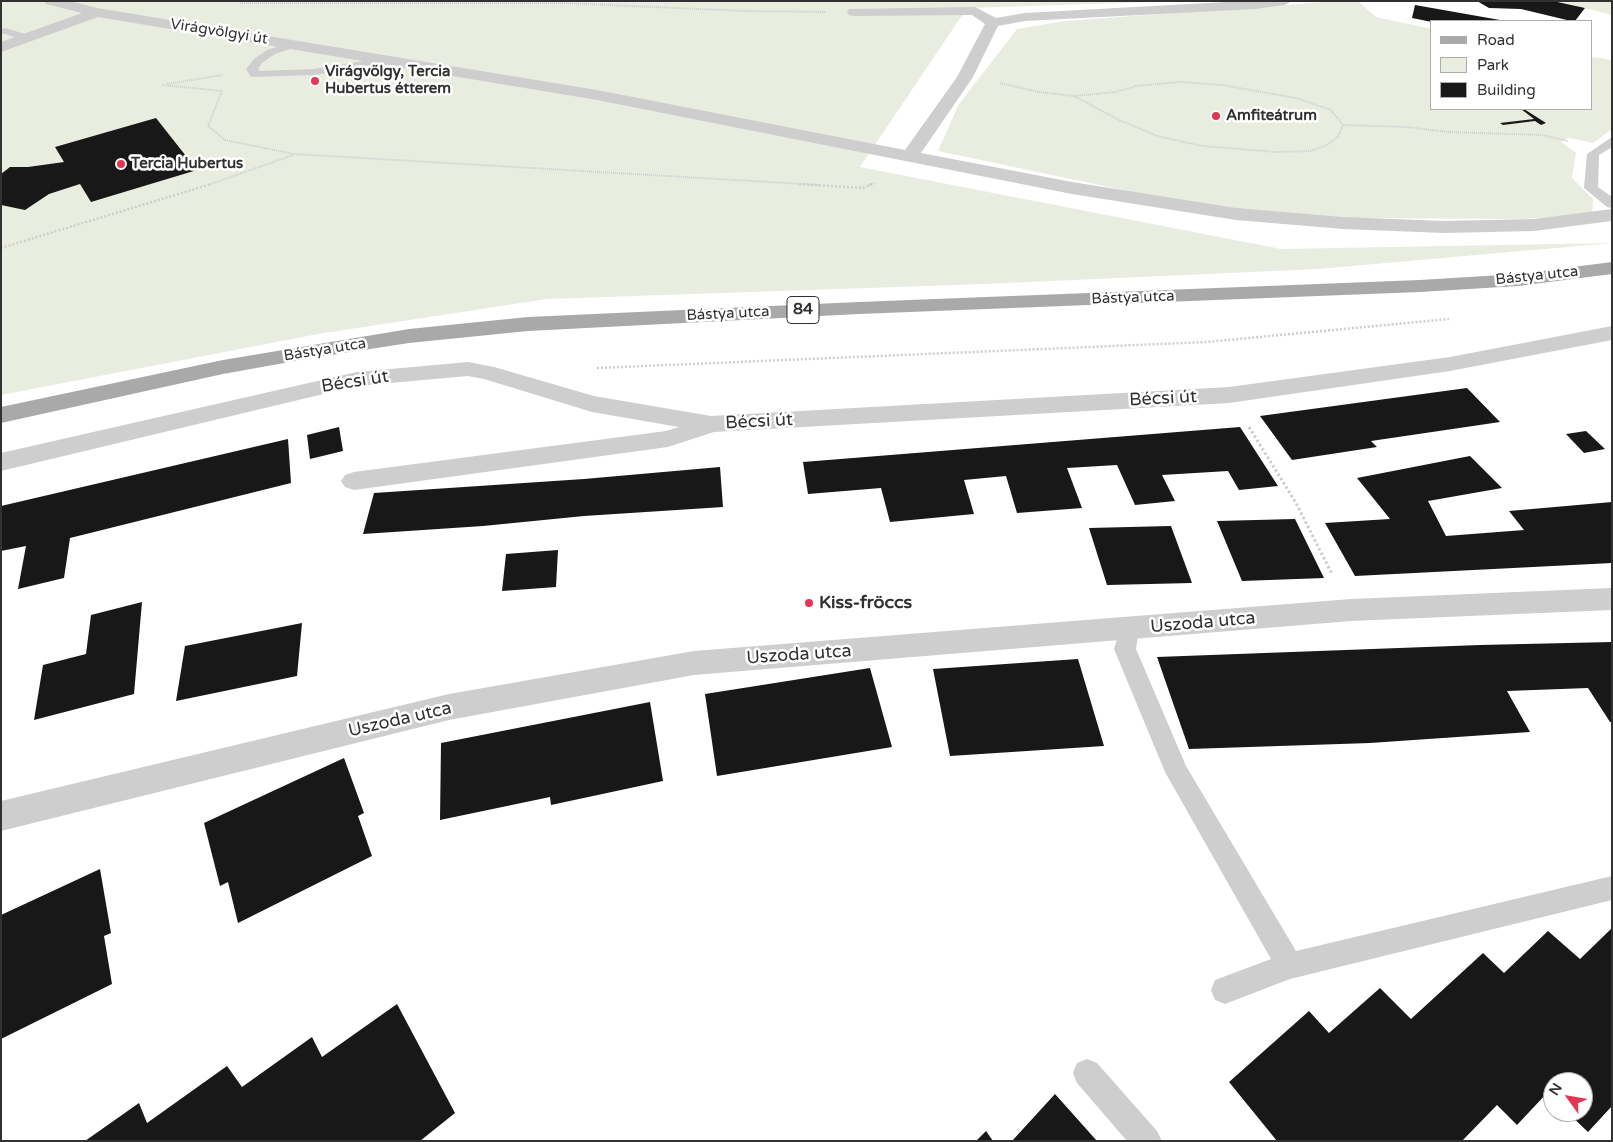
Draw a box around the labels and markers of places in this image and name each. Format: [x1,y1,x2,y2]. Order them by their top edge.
place label: Virágvölgy, Tercia Hubertus étterem [325,63,451,98]
marker: Virágvölgy, Tercia Hubertus étterem [309,75,321,87]
place label: Amfiteátrum [1226,107,1317,125]
marker: Amfiteátrum [1210,110,1222,122]
place label: Tercia Hubertus [131,155,243,173]
marker: Tercia Hubertus [115,158,127,170]
place label: Kiss-fröccs [819,592,912,614]
marker: Kiss-fröccs [803,597,815,609]

